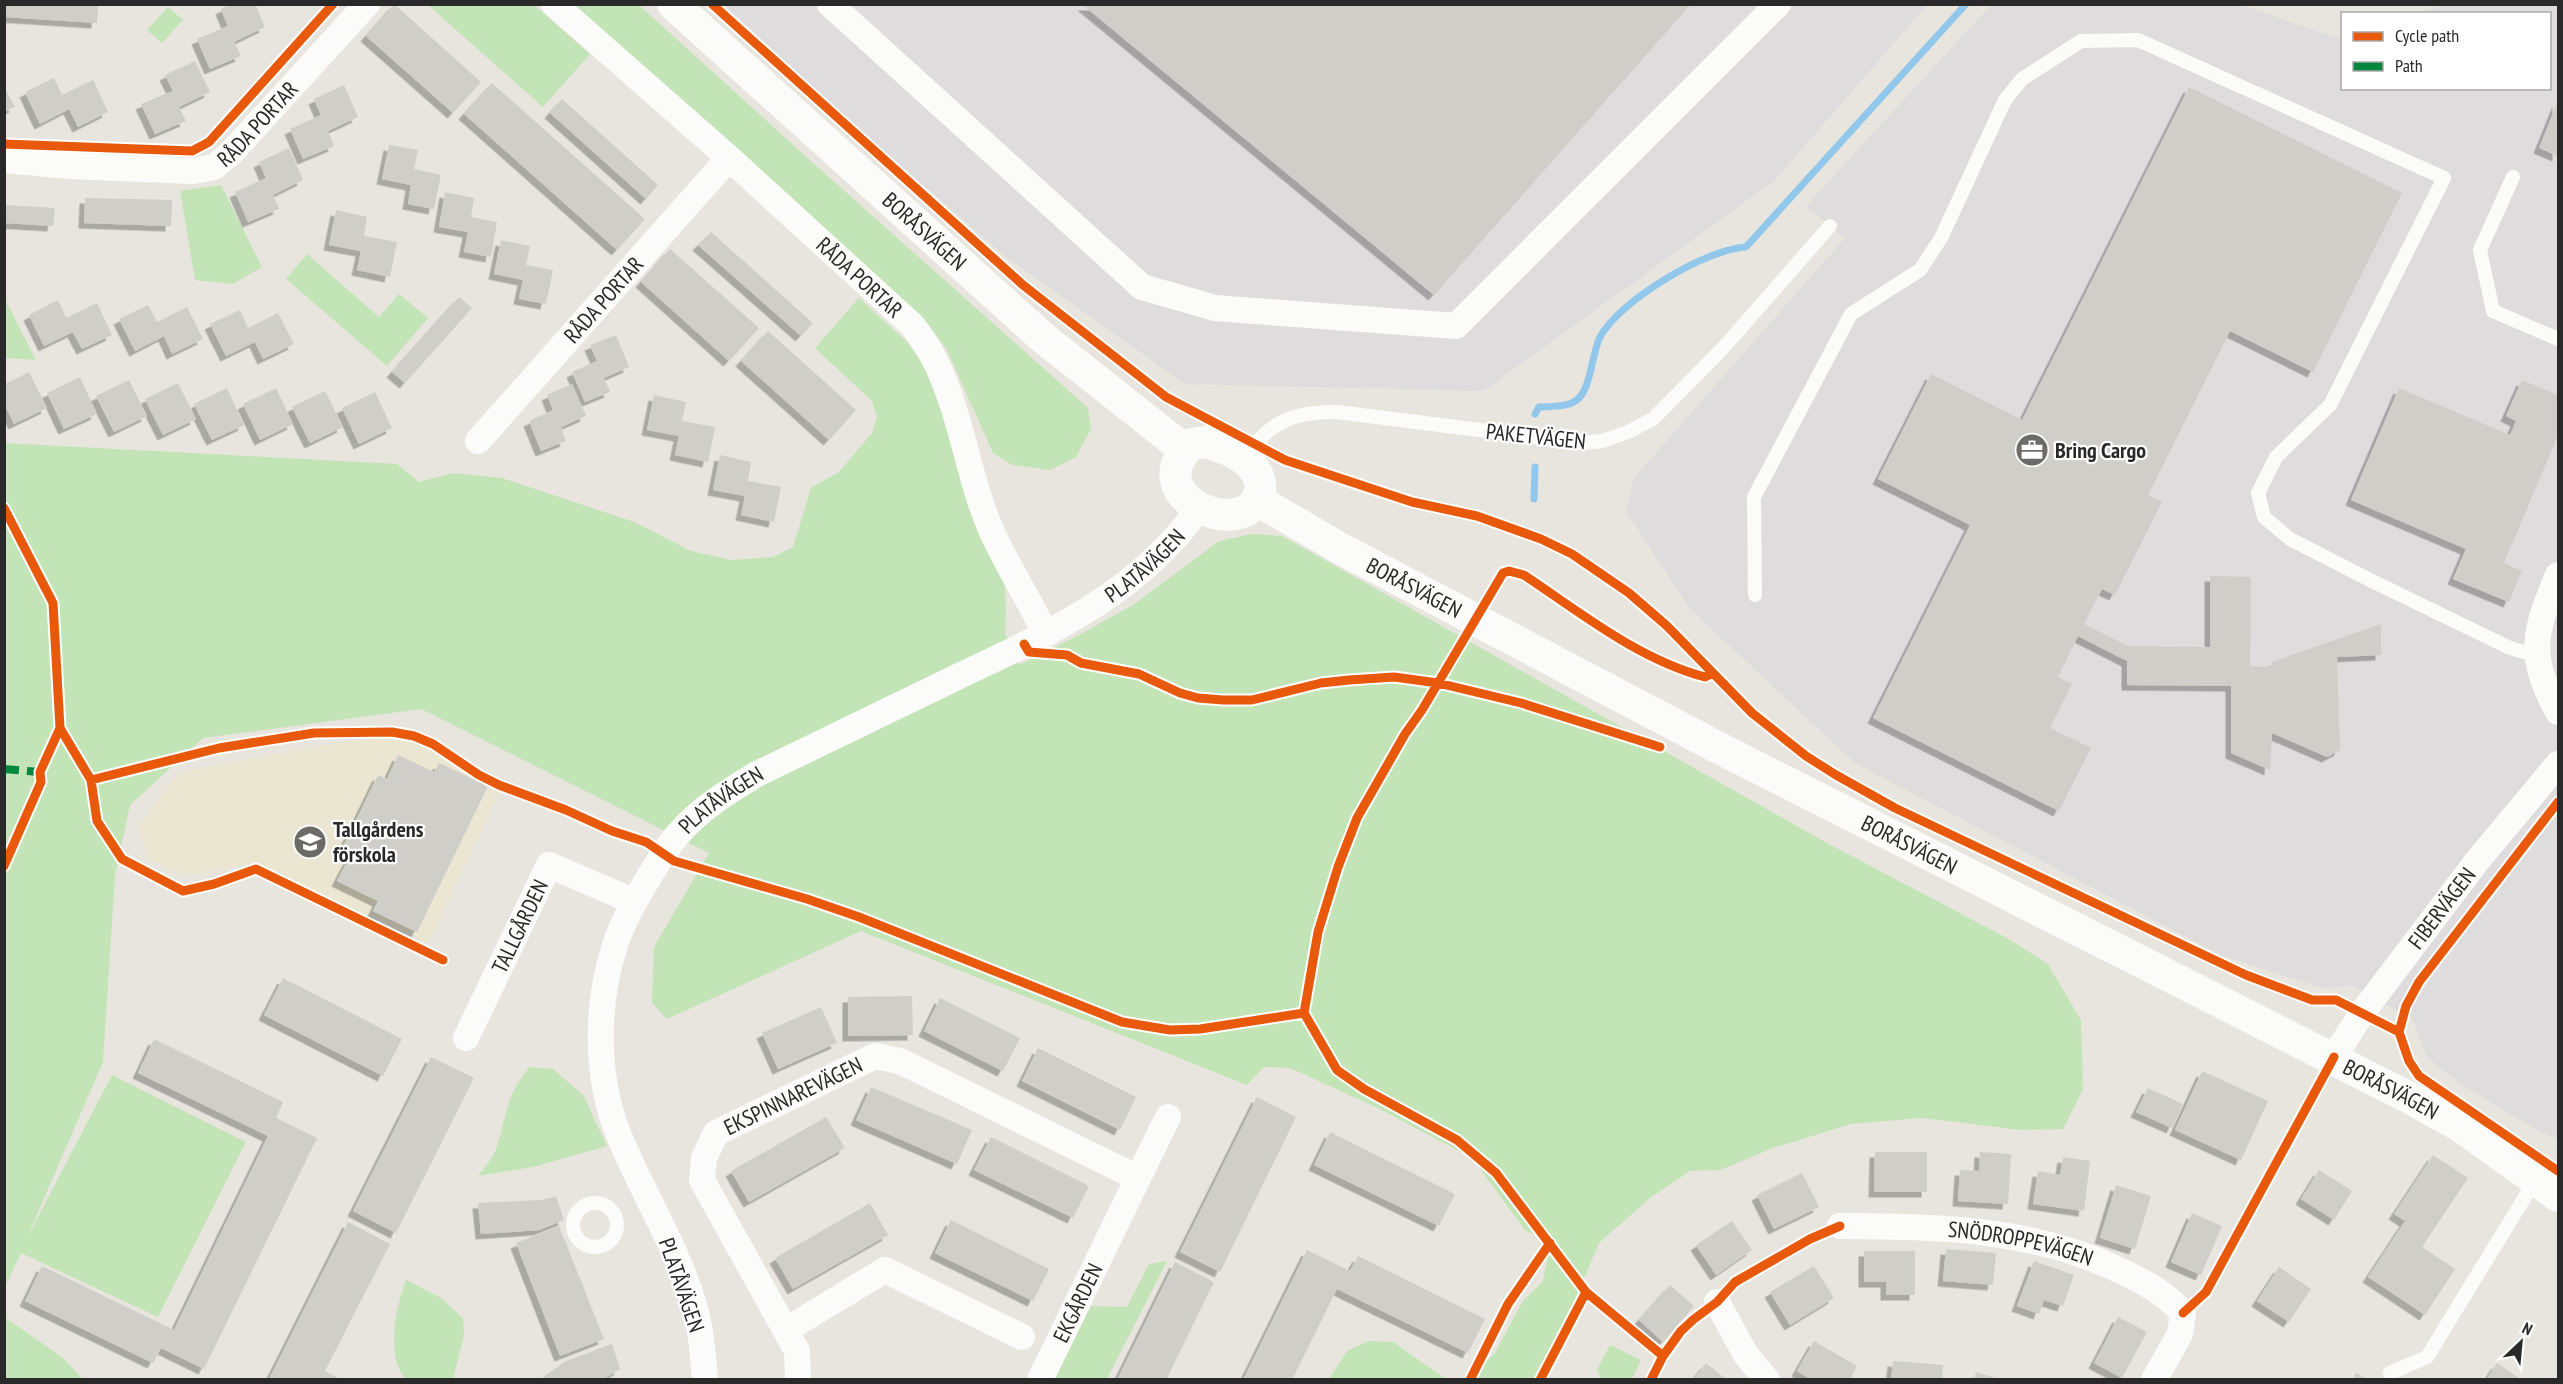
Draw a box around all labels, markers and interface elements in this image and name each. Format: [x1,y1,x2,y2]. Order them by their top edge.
legend [2341,12,2551,90]
text: Cycle path [2395,24,2459,47]
text: Path [2395,54,2423,77]
street label: RÅDA PORTAR [211,75,304,173]
street label: BORÅSVÄGEN [877,186,973,276]
street label: RÅDA PORTAR [811,231,909,324]
street label: RÅDA PORTAR [558,250,649,349]
street label: PAKETVÄGEN [1485,417,1587,455]
office icon: Bring Cargo [2014,432,2050,468]
place label: Bring Cargo [2055,436,2146,464]
street label: PLATÅVÄGEN [1099,523,1191,608]
street label: BORÅSVÄGEN [1362,551,1467,624]
street label: PLATÅVÄGEN [672,760,768,839]
street label: BORÅSVÄGEN [1857,809,1962,880]
place label: Tallgårdens förskola [333,815,424,868]
school or university icon: Tallgårdens förskola [292,824,328,860]
street label: FIBERVÄGEN [2402,861,2481,954]
street label: TALLGÅRDEN [485,875,554,978]
street label: EKSPINNAREVÄGEN [719,1050,867,1141]
street label: BORÅSVÄGEN [2339,1053,2444,1125]
street label: SNÖDROPPEVÄGEN [1947,1215,2097,1272]
street label: PLATÅVÄGEN [653,1234,711,1336]
street label: EKGÅRDEN [1046,1258,1109,1347]
north arrow [2491,1312,2551,1372]
text: N [2519,1318,2536,1339]

